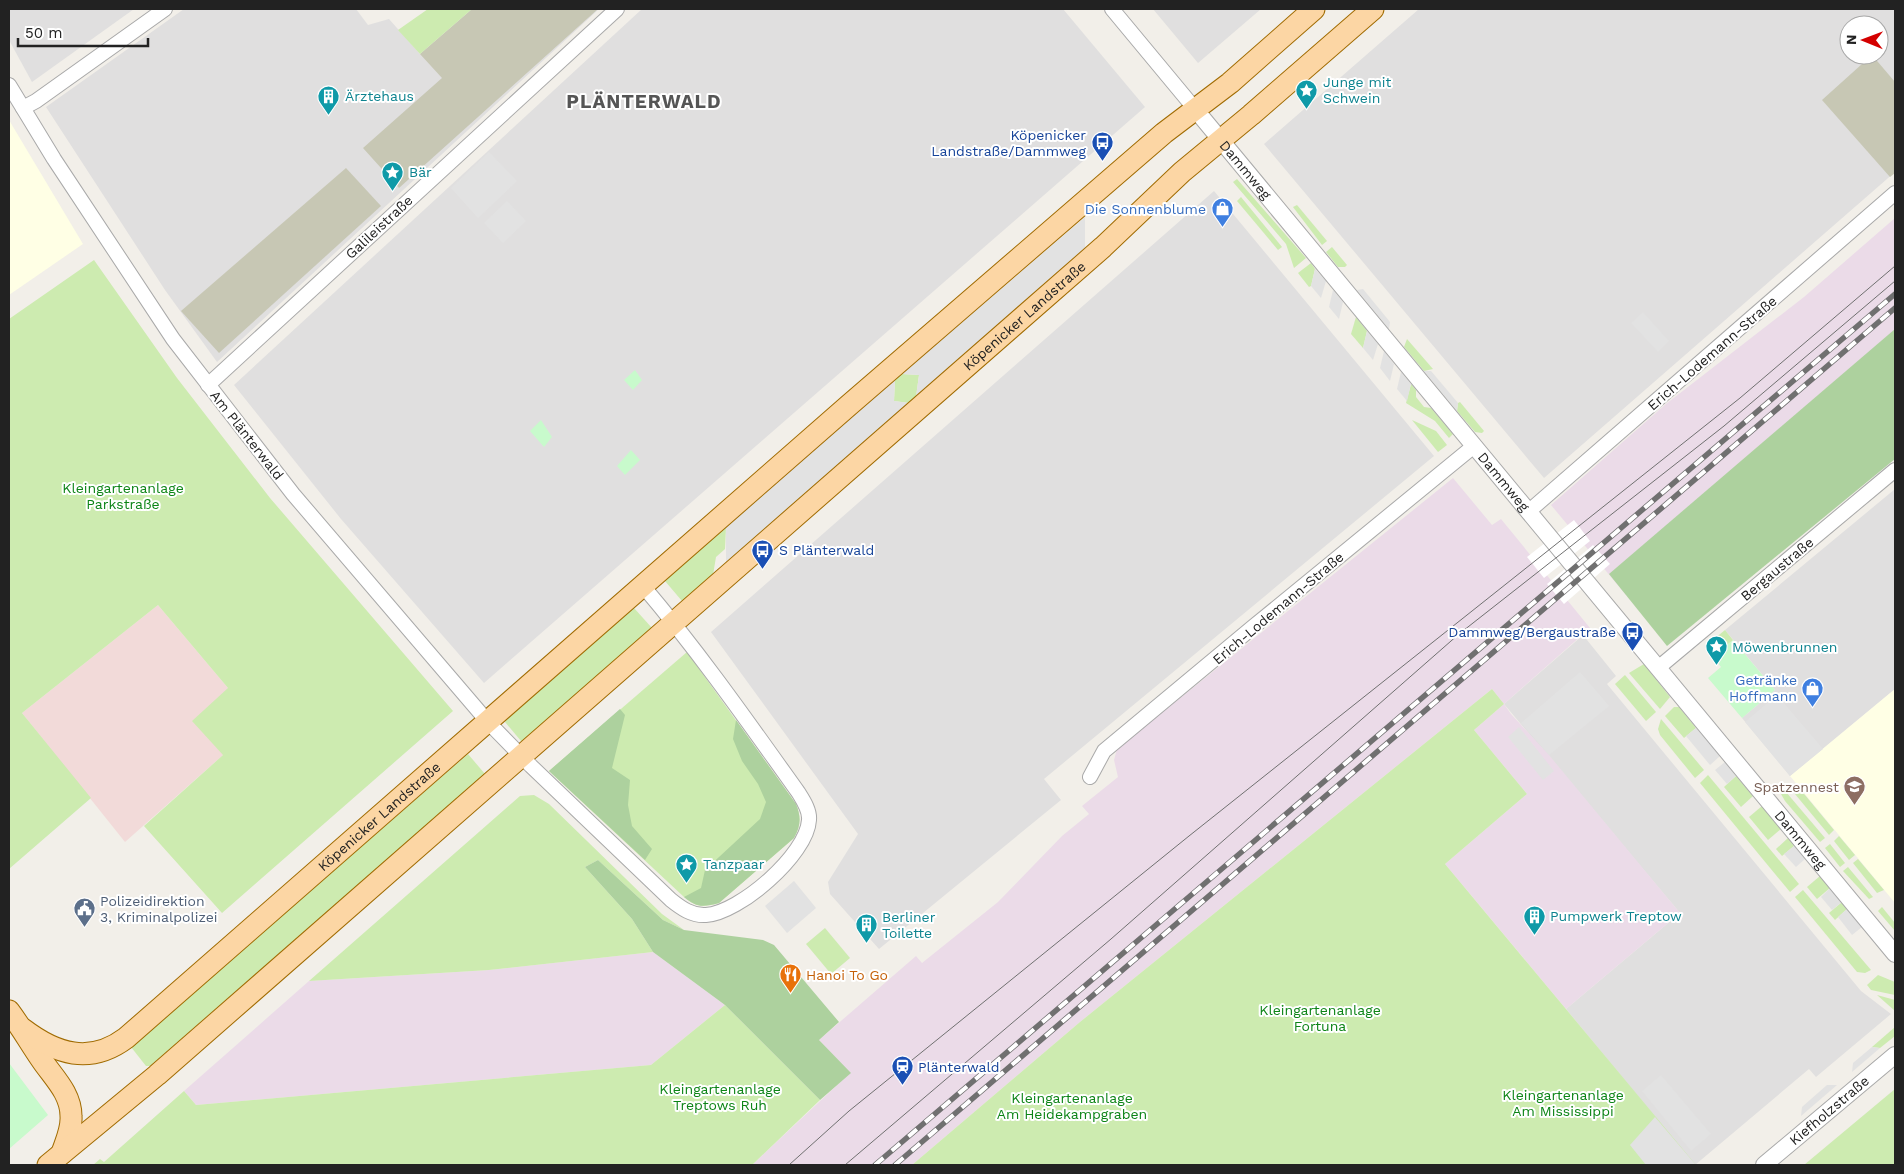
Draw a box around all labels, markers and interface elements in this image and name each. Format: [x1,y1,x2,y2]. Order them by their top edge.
scale bar [18,15,148,47]
north arrow [1839,15,1889,65]
text: 50 m [25,24,62,42]
text: N [1843,34,1859,45]
place label: Junge mit Schwein [1323,74,1391,106]
place icon: Junge mit Schwein [1295,78,1319,109]
building icon: Ärztehaus [317,84,341,115]
place label: Ärztehaus [345,88,414,104]
district label: PLÄNTERWALD [566,90,722,113]
place label: Köpenicker Landstraße/Dammweg [931,127,1087,159]
bus stop icon: Köpenicker Landstraße/Dammweg [1090,131,1114,162]
street label: Dammweg [1216,137,1275,203]
place icon: Bär [381,160,405,191]
place label: Bär [409,164,432,180]
street label: Galileistraße [342,192,416,262]
shop icon: Die Sonnenblume [1210,197,1234,228]
place label: Die Sonnenblume [1085,201,1206,217]
street label: Köpenicker Landstraße [960,258,1089,374]
street label: Erich-Lodemann-Straße [1644,293,1780,413]
street label: Am Plänterwald [207,387,287,483]
street label: Dammweg [1475,449,1533,515]
park label: Kleingartenanlage Parkstraße [62,480,184,512]
street label: Bergaustraße [1737,534,1817,604]
bus stop icon: S Plänterwald [751,538,775,569]
place label: S Plänterwald [779,542,874,558]
street label: Erich-Lodemann-Straße [1209,549,1347,667]
bus stop icon: Dammweg/Bergaustraße [1620,620,1644,651]
place label: Dammweg/Bergaustraße [1448,624,1616,640]
place icon: Möwenbrunnen [1704,635,1728,666]
place label: Möwenbrunnen [1732,639,1837,655]
place label: Getränke Hoffmann [1729,672,1797,704]
shop icon: Getränke Hoffmann [1801,676,1825,707]
street label: Köpenicker Landstraße [315,759,444,874]
school or university icon: Spatzennest [1843,775,1867,806]
place label: Spatzennest [1754,779,1839,795]
street label: Dammweg [1771,807,1830,873]
place icon: Tanzpaar [675,852,699,883]
place label: Tanzpaar [703,856,765,872]
place label: Polizeidirektion 3, Kriminalpolizei [100,893,218,925]
public building icon: Polizeidirektion 3, Kriminalpolizei [72,897,96,928]
building icon: Pumpwerk Treptow [1522,904,1546,935]
place label: Pumpwerk Treptow [1550,908,1682,924]
place label: Berliner Toilette [882,909,936,941]
building icon: Berliner Toilette [854,913,878,944]
restaurant icon: Hanoi To Go [778,963,802,994]
place label: Hanoi To Go [806,967,888,983]
park label: Kleingartenanlage Fortuna [1259,1002,1381,1034]
station icon: Plänterwald [890,1055,914,1086]
place label: Plänterwald [918,1059,1000,1075]
street label: Kiefholzstraße [1786,1072,1872,1148]
park label: Kleingartenanlage Treptows Ruh [659,1081,781,1113]
park label: Kleingartenanlage Am Mississippi [1502,1087,1624,1119]
park label: Kleingartenanlage Am Heidekampgraben [997,1090,1147,1122]

